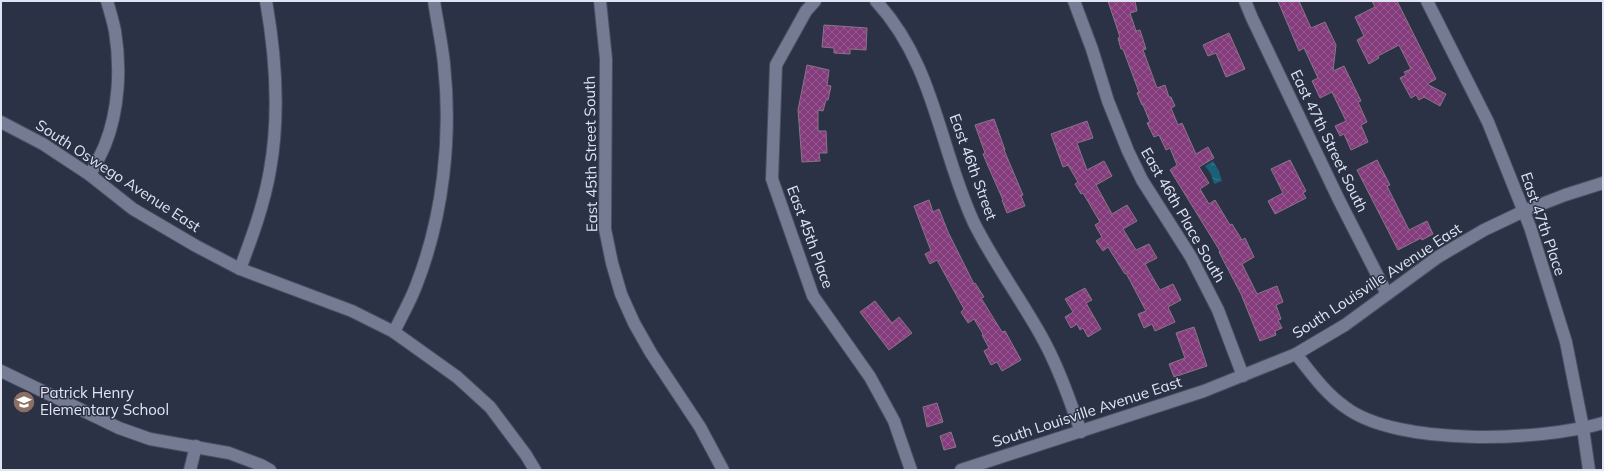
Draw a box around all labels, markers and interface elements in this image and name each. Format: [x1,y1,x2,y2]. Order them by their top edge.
street label: East 47th Street South [1287,66,1372,215]
street label: East 45th Street South [580,76,601,232]
street label: East 46th Street [945,111,1001,223]
street label: South Oswego Avenue East [32,115,204,236]
street label: East 46th Place South [1137,144,1230,286]
street label: East 47th Place [1517,170,1570,278]
street label: East 45th Place [783,183,838,291]
street label: South Louisville Avenue East [1289,219,1465,342]
street label: South Louisville Avenue East [990,372,1184,451]
place label: Patrick Henry Elementary School [40,383,169,419]
school or university icon: Patrick Henry Elementary School [11,389,37,415]

